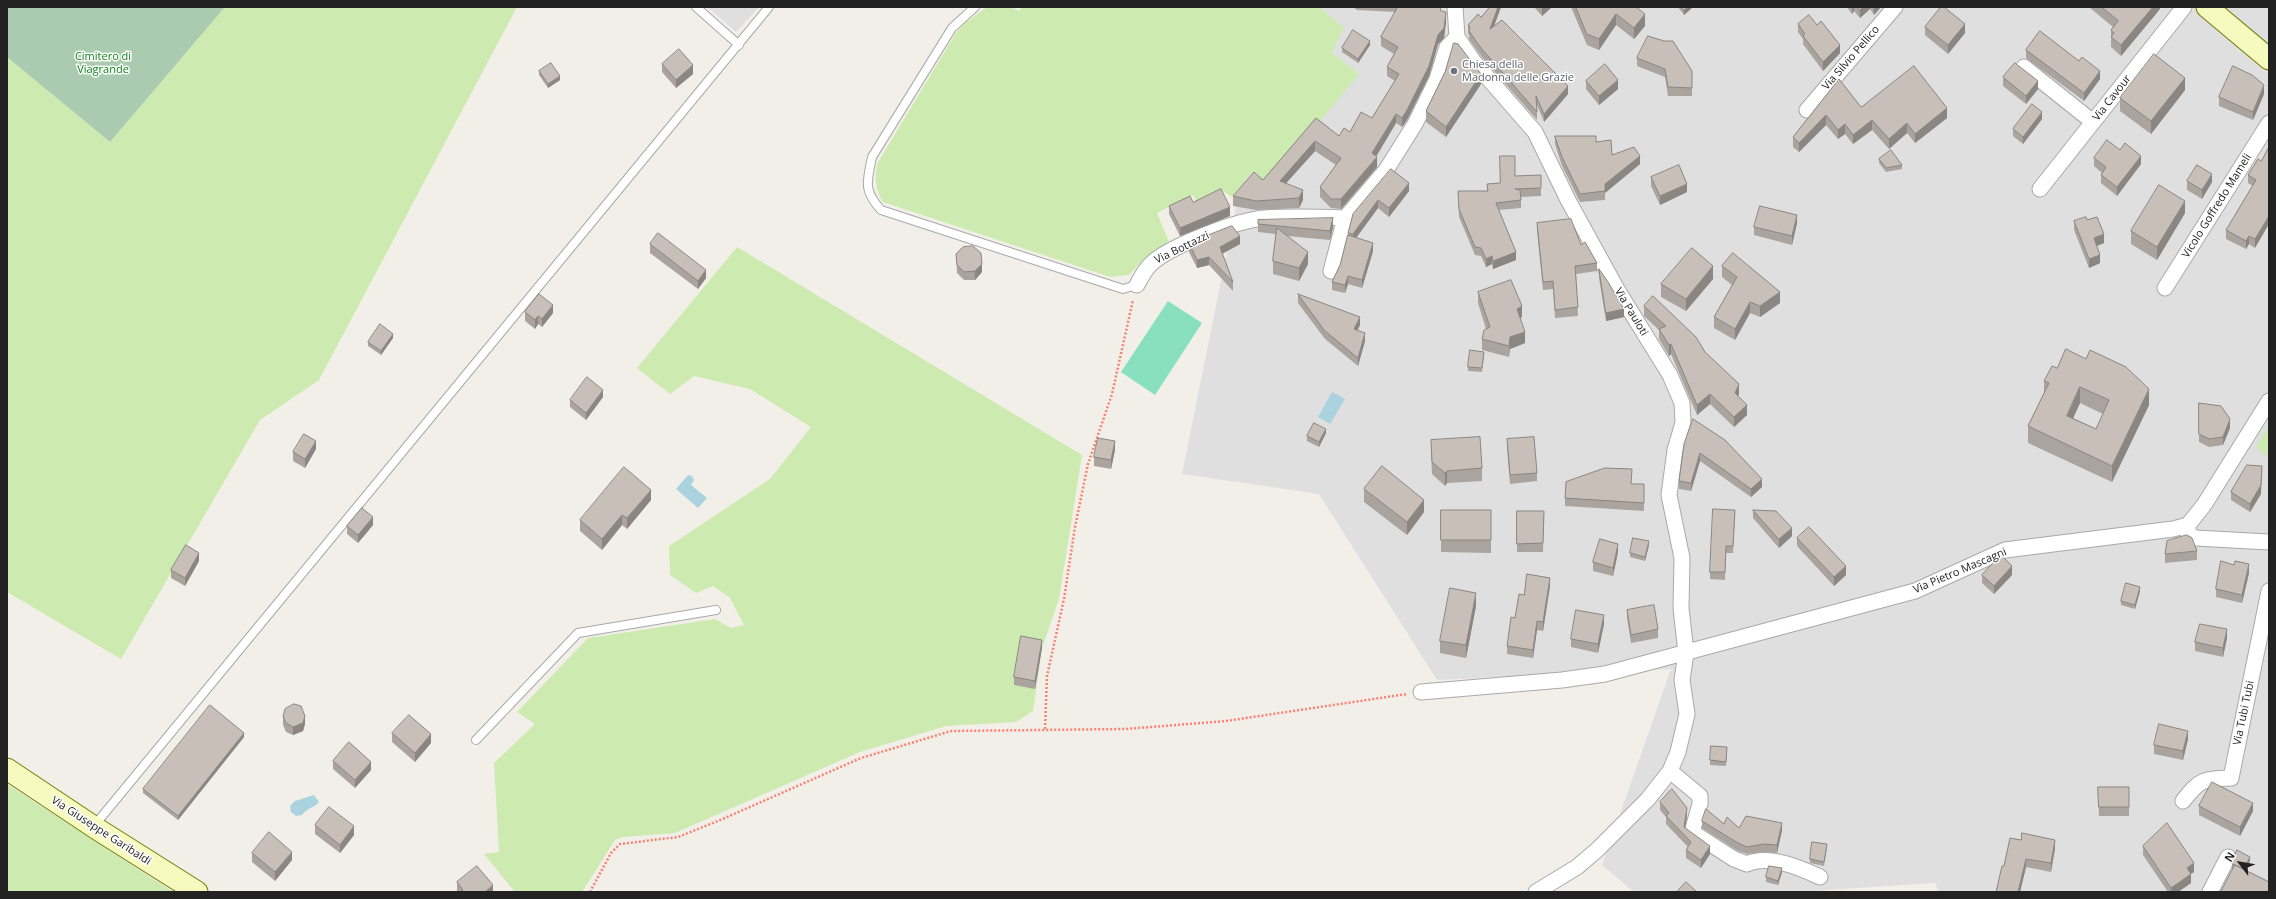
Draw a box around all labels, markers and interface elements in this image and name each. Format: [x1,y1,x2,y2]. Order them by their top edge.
street label: Via Silvio Pellico [1820,23,1882,93]
park label: Cimitero di Viagrande [75,50,131,76]
place label: Chiesa della Madonna delle Grazie [1462,58,1574,84]
marker: Chiesa della Madonna delle Grazie [1449,66,1459,76]
street label: Via Cavour [2090,72,2134,124]
street label: Vicolo Goffredo Mameli [2180,151,2254,261]
street label: Via Bottazzi [1153,229,1211,267]
street label: Via Pauloti [1611,286,1651,338]
street label: Via Pietro Mascagni [1911,545,2009,597]
street label: Via Tubi Tubi [2231,679,2257,747]
street label: Via Giuseppe Garibaldi [49,794,153,868]
north arrow [2220,843,2260,883]
text: N [2221,849,2238,864]

